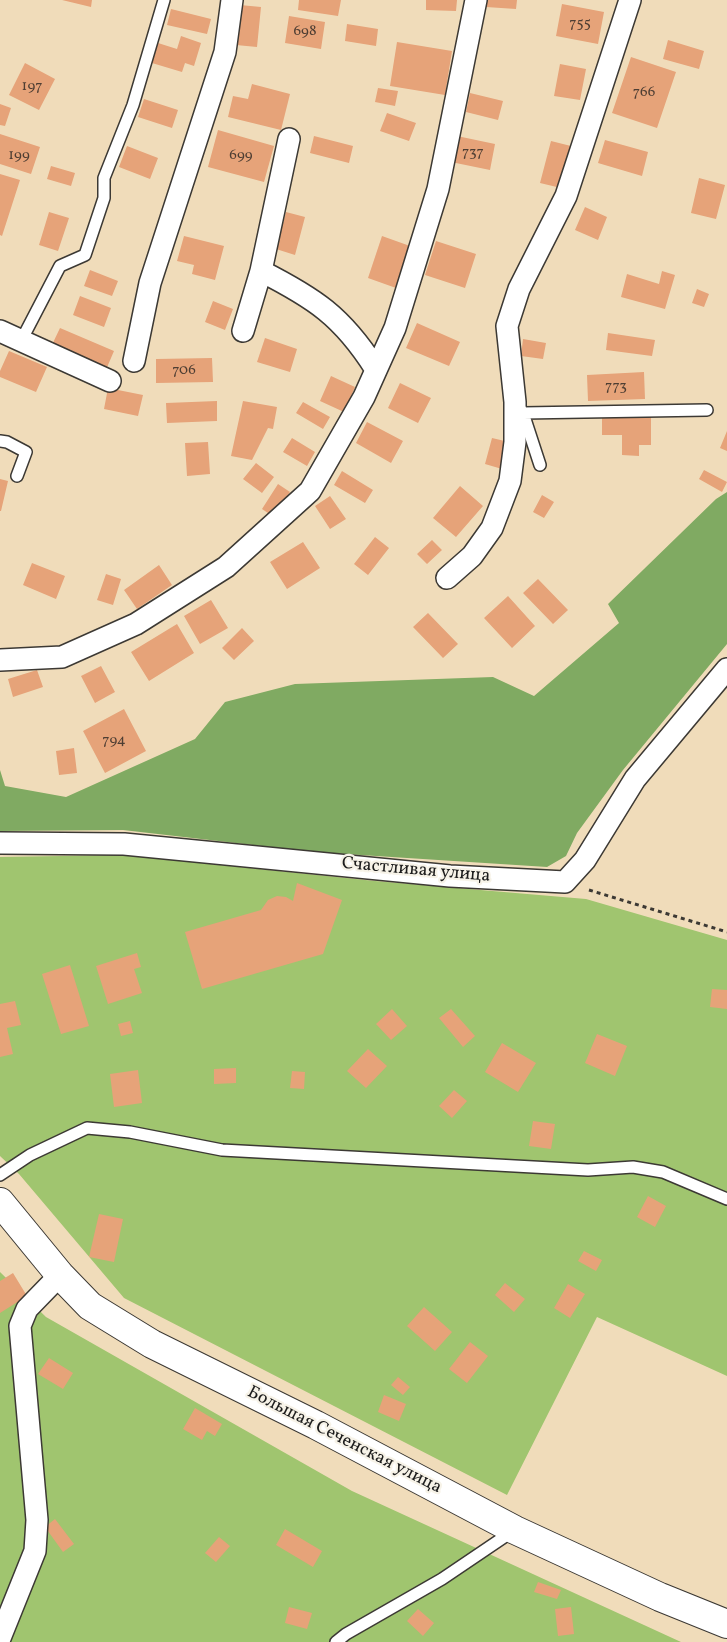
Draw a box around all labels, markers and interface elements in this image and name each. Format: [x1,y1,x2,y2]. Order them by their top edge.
house number: 755 [569,15,591,33]
house number: 698 [294,23,316,41]
house number: 197 [22,78,42,96]
house number: 766 [633,84,655,102]
house number: 737 [462,144,484,162]
house number: 199 [8,147,30,165]
house number: 699 [229,147,253,165]
house number: 706 [172,362,196,380]
house number: 773 [605,378,627,396]
house number: 794 [102,732,126,750]
street label: Счастливая улица [341,854,491,888]
street label: Большая Сеченская улица [243,1383,445,1499]

